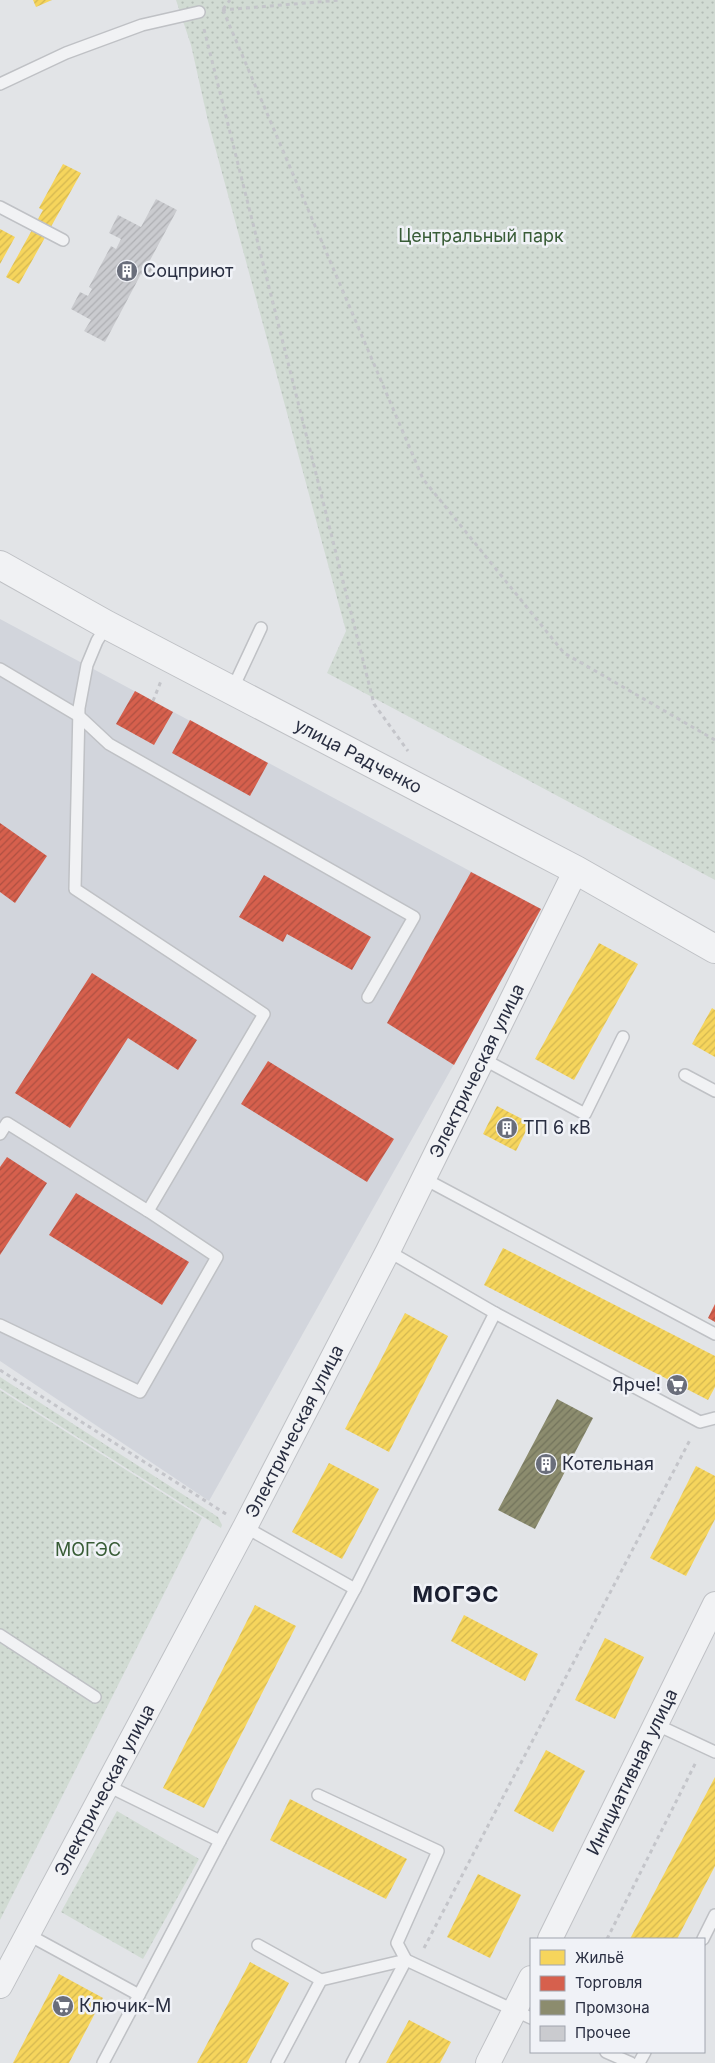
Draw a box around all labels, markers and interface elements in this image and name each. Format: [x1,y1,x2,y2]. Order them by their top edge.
park label: Центральный парк [398,225,564,246]
building icon: Соцприют [115,259,139,283]
place label: Соцприют [143,260,234,281]
street label: улица Радченко [291,714,426,798]
street label: Электрическая улица [425,980,528,1161]
building icon: ТП 6 кВ [495,1116,519,1140]
place label: ТП 6 кВ [523,1117,591,1138]
street label: Электрическая улица [241,1341,347,1521]
supermarket icon: Ярче! [665,1373,689,1397]
place label: Ярче! [612,1374,661,1395]
building icon: Котельная [534,1452,558,1476]
place label: Котельная [562,1453,654,1474]
park label: МОГЭС [55,1539,121,1560]
district label: МОГЭС [412,1581,500,1607]
street label: Инициативная улица [582,1685,682,1859]
street label: Электрическая улица [50,1701,158,1879]
legend [530,1938,705,2053]
text: Жильё [575,1948,624,1967]
text: Торговля [575,1973,642,1992]
supermarket icon: Ключик-М [51,1994,75,2018]
place label: Ключик-М [79,1995,171,2016]
text: Промзона [575,1998,650,2017]
text: Прочее [575,2023,631,2042]

